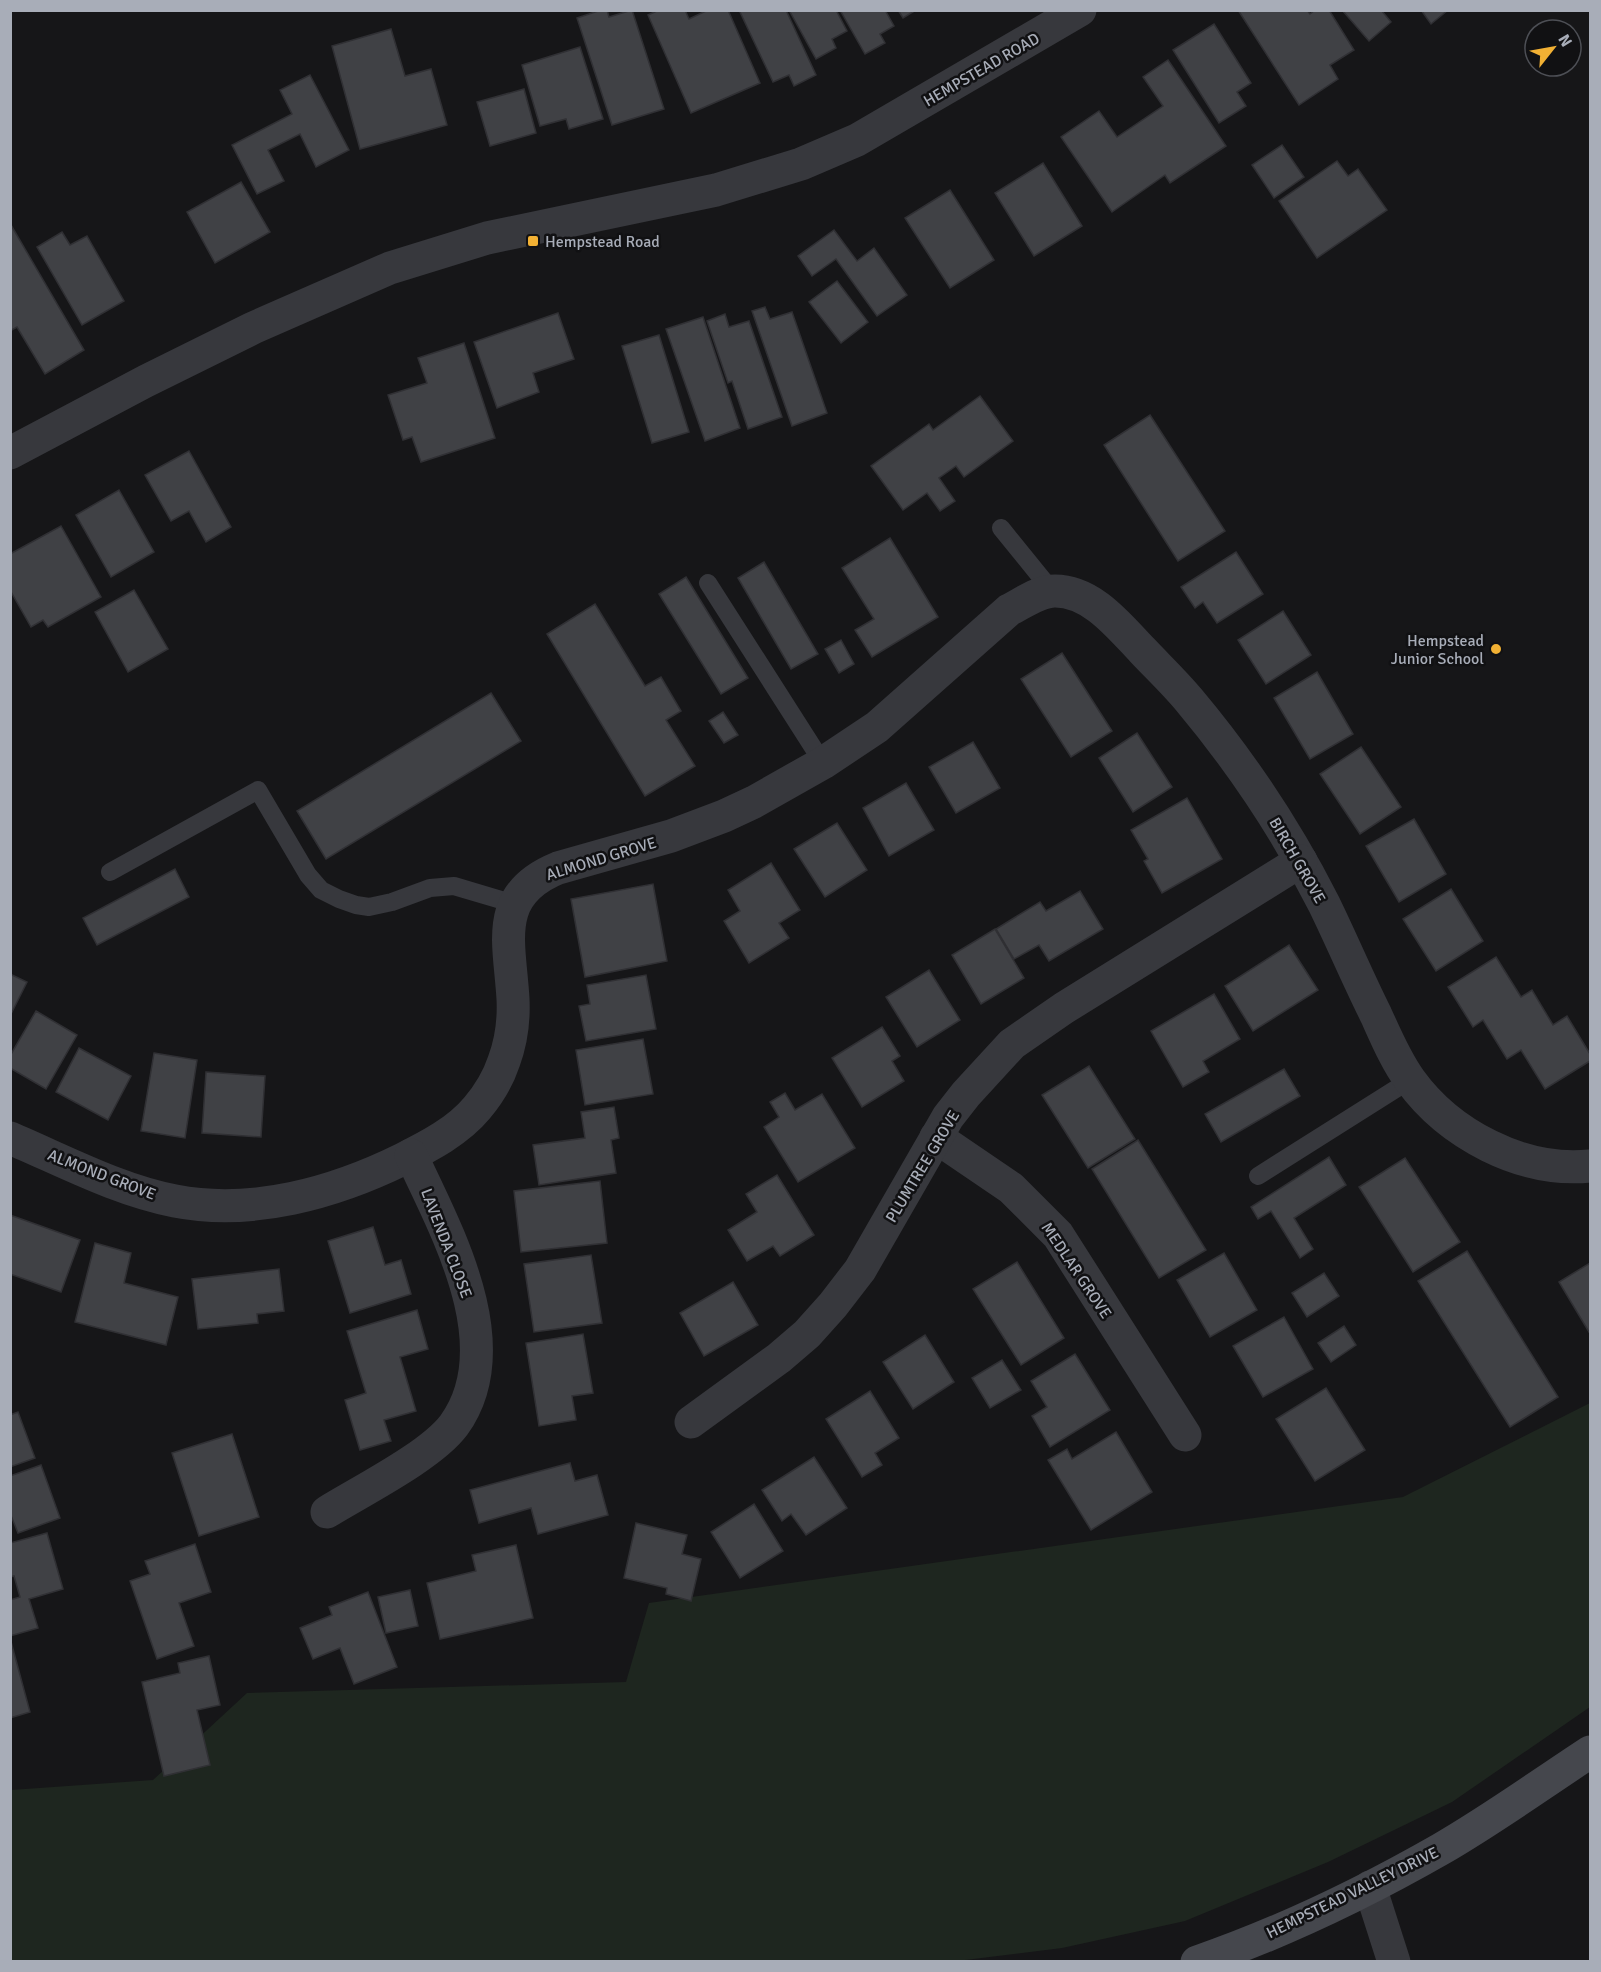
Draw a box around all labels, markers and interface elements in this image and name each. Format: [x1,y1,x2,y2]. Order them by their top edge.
north arrow [1523,18,1583,78]
street label: HEMPSTEAD ROAD [920,29,1043,111]
text: N [1554,31,1576,51]
place label: Hempstead Road [545,232,660,252]
marker: Hempstead Road [526,234,540,248]
place label: Hempstead Junior School [1391,631,1484,669]
marker: Hempstead Junior School [1489,642,1503,656]
street label: BIRCH GROVE [1264,814,1330,907]
street label: ALMOND GROVE [544,833,659,885]
street label: PLUMTREE GROVE [881,1107,964,1226]
street label: ALMOND GROVE [45,1145,159,1205]
street label: LAVENDA CLOSE [416,1186,476,1301]
street label: MEDLAR GROVE [1037,1219,1116,1322]
street label: HEMPSTEAD VALLEY DRIVE [1263,1842,1442,1943]

